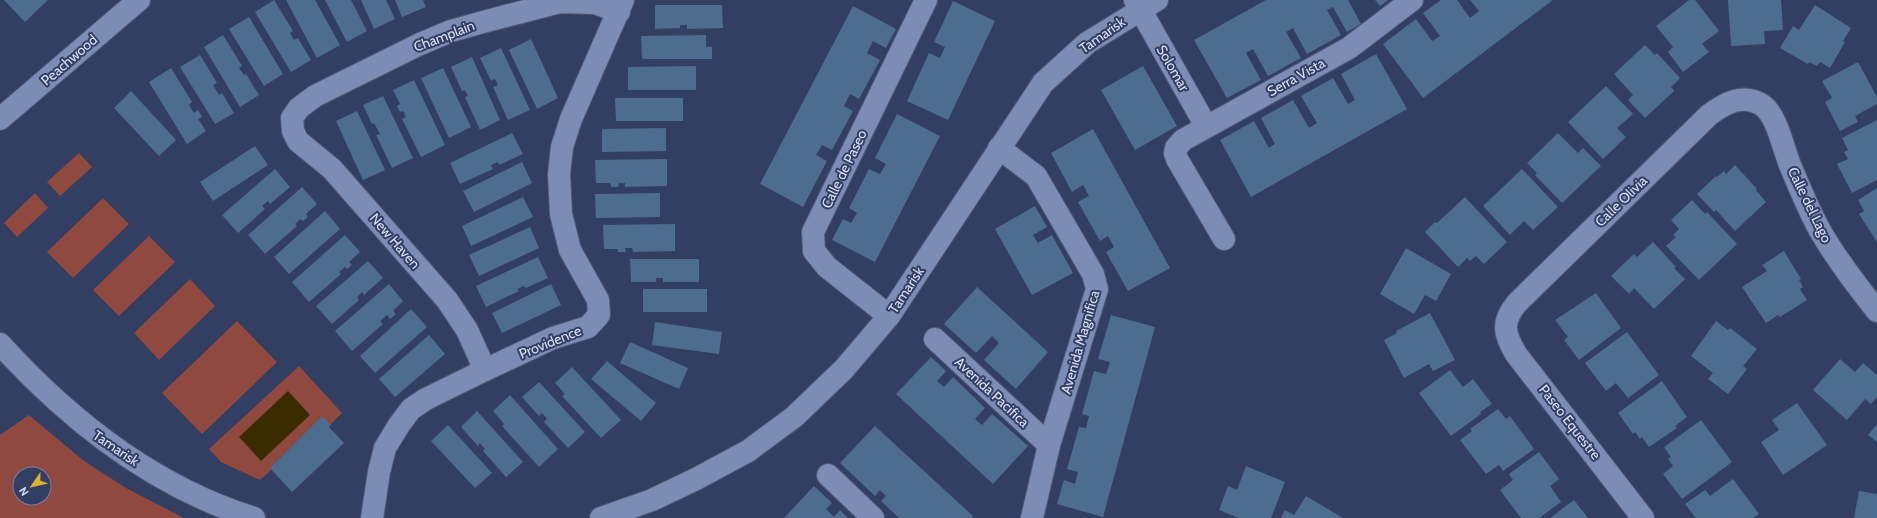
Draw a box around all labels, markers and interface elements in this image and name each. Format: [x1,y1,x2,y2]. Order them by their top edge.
street label: Tamarisk [1076,12,1129,57]
street label: Champlain [411,16,477,56]
street label: Peachwood [37,31,101,89]
street label: Solomar [1153,42,1194,95]
street label: Serra Vista [1264,54,1328,100]
street label: Calle de Paseo [817,126,871,211]
street label: Calle del Lago [1784,164,1836,246]
street label: Calle Olivia [1591,171,1651,230]
street label: New Haven [366,209,424,273]
street label: Tamarisk [884,263,928,317]
street label: Avenida Magnifica [1057,288,1103,396]
street label: Providence [516,321,584,363]
street label: Avenida Pacifica [951,353,1033,431]
street label: Paseo Equestre [1535,381,1605,463]
street label: Tamarisk [89,426,143,470]
north arrow [12,466,52,506]
text: N [16,484,32,499]

